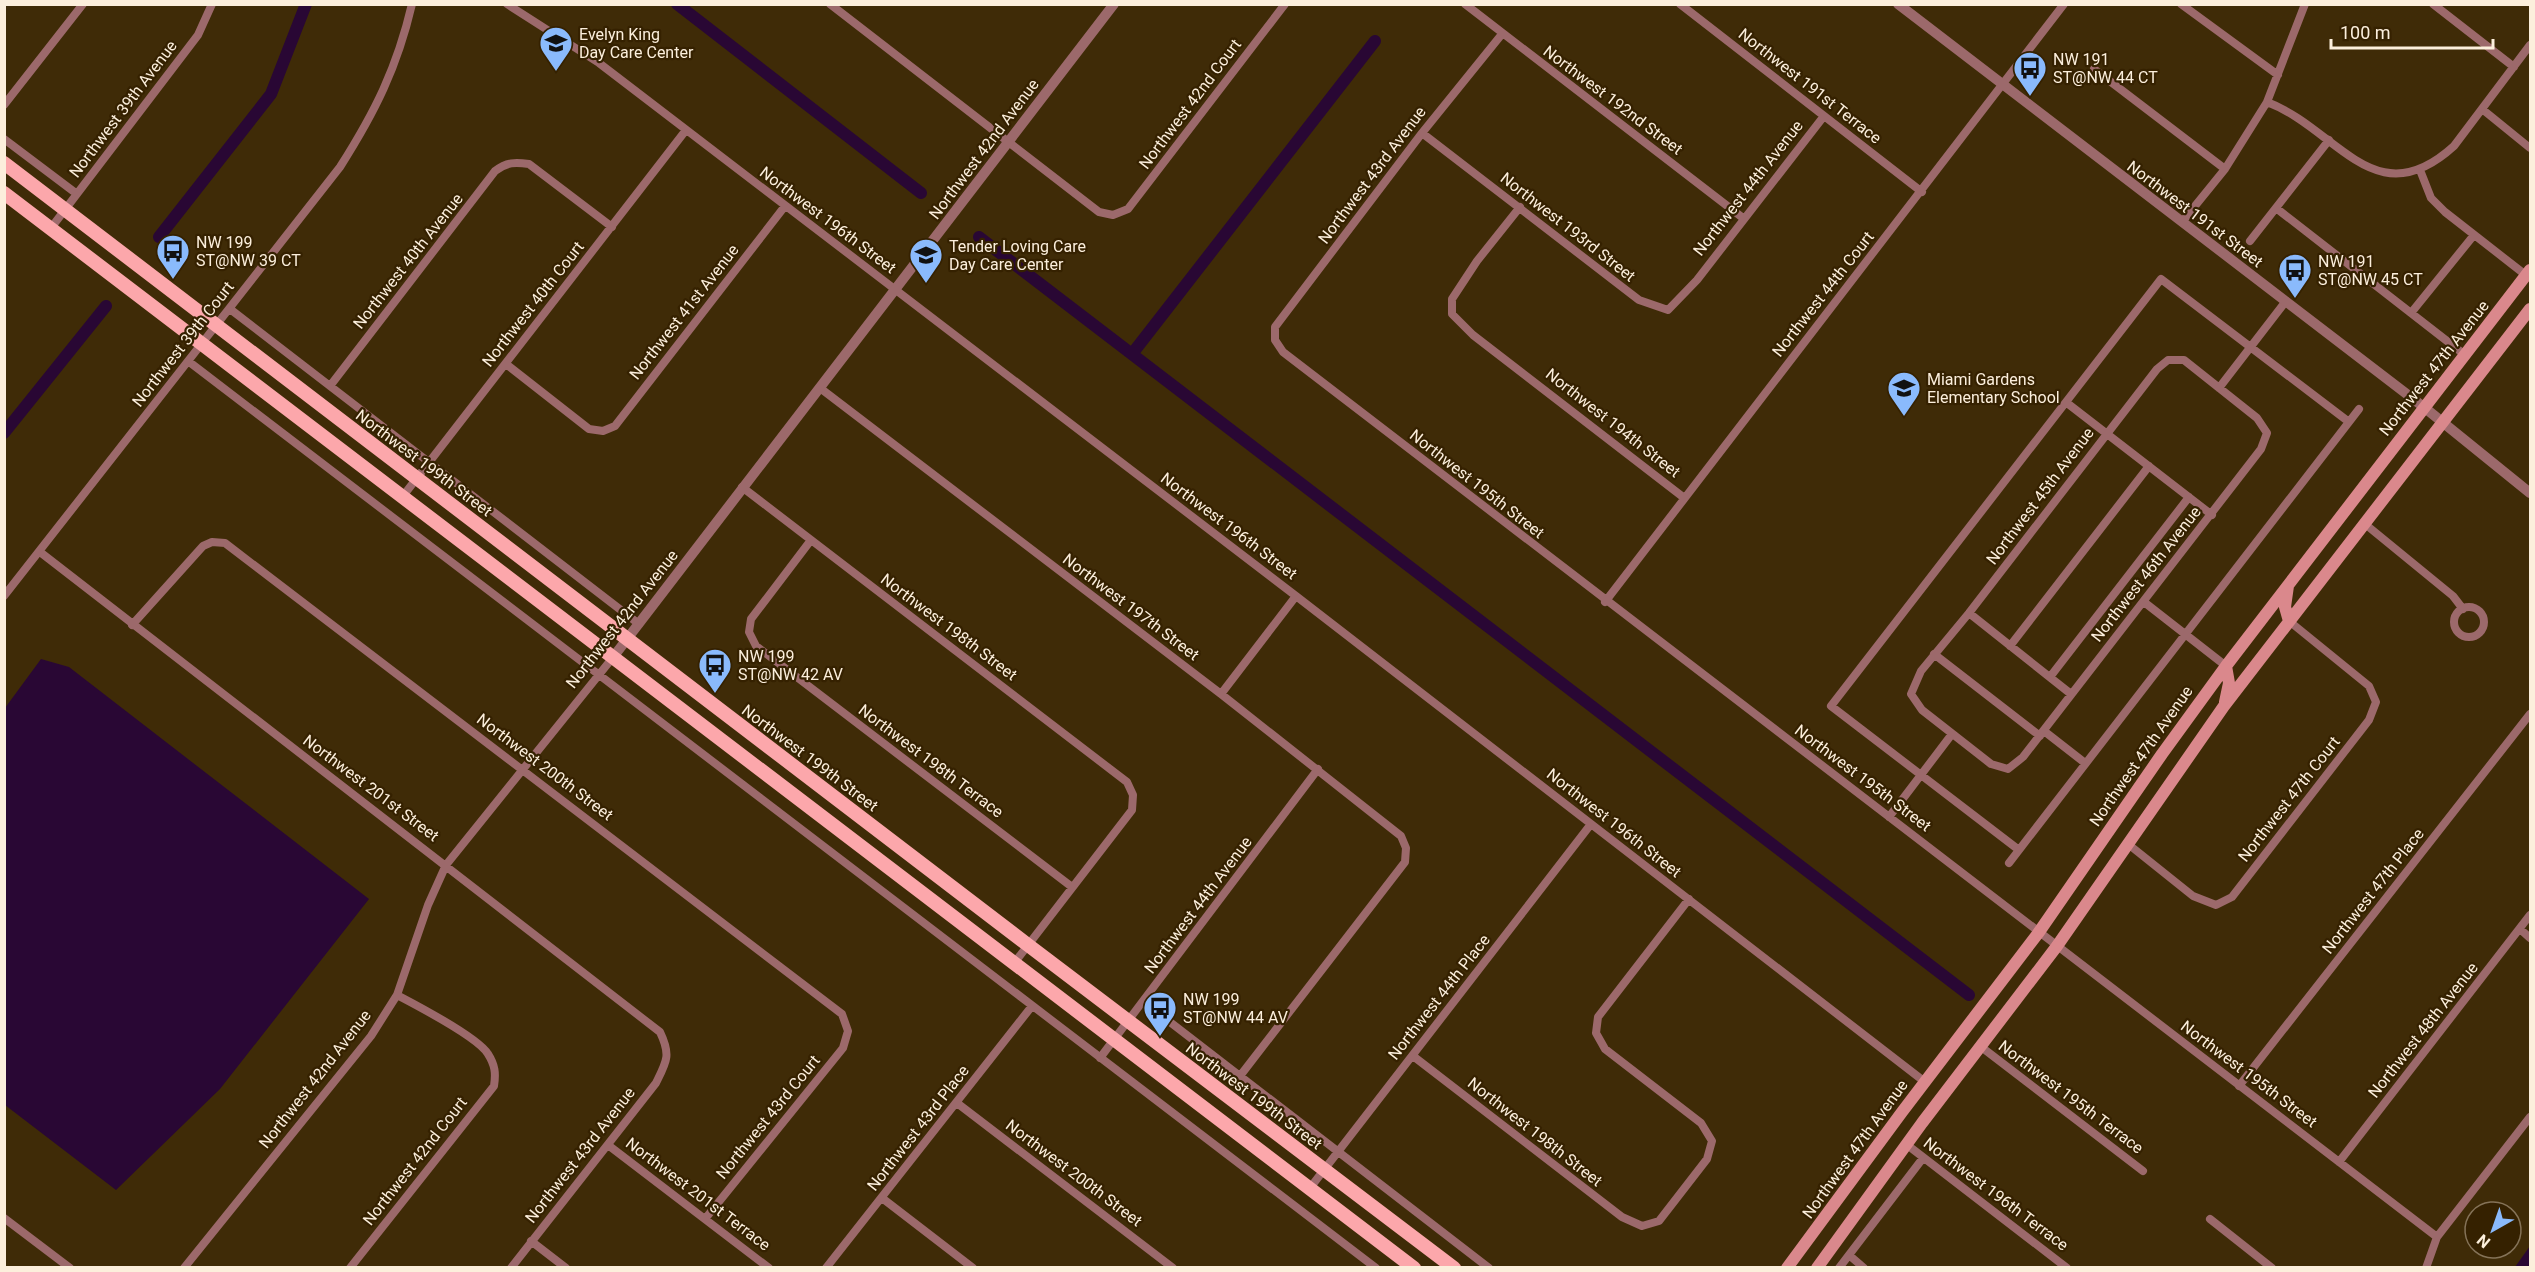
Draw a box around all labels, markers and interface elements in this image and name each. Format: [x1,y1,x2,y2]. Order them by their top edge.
scale bar [2331,12,2493,50]
text: 100 m [2340,22,2391,43]
street label: Northwest 191st Terrace [1735,24,1885,148]
school or university icon: Evelyn King Day Care Center [538,25,574,72]
place label: Evelyn King Day Care Center [579,25,694,62]
street label: Northwest 42nd Court [1135,35,1245,173]
street label: Northwest 39th Avenue [65,37,181,181]
street label: Northwest 192nd Street [1540,41,1686,159]
bus stop icon: NW 191 ST@NW 44 CT [2012,50,2048,97]
place label: NW 191 ST@NW 44 CT [2053,50,2158,87]
street label: Northwest 42nd Avenue [925,75,1043,223]
street label: Northwest 43rd Avenue [1314,103,1430,247]
street label: Northwest 44th Avenue [1689,116,1807,260]
street label: Northwest 191st Street [2123,157,2267,271]
street label: Northwest 196th Street [756,163,900,277]
street label: Northwest 193rd Street [1497,168,1639,286]
street label: Northwest 40th Avenue [349,189,467,333]
street label: Northwest 44th Court [1768,228,1878,360]
bus stop icon: NW 199 ST@NW 39 CT [155,233,191,280]
place label: NW 199 ST@NW 39 CT [196,233,301,270]
school or university icon: Tender Loving Care Day Care Center [908,237,944,284]
place label: Tender Loving Care Day Care Center [949,237,1086,274]
street label: Northwest 40th Court [478,238,588,370]
street label: Northwest 41st Avenue [625,241,743,383]
bus stop icon: NW 191 ST@NW 45 CT [2277,252,2313,299]
place label: NW 191 ST@NW 45 CT [2318,252,2423,289]
street label: Northwest 39th Court [128,278,238,410]
street label: Northwest 47th Avenue [2375,296,2493,440]
street label: Northwest 194th Street [1542,365,1684,481]
school or university icon: Miami Gardens Elementary School [1886,370,1922,417]
place label: Miami Gardens Elementary School [1927,370,2060,407]
street label: Northwest 199th Street [352,406,496,520]
street label: Northwest 45th Avenue [1982,424,2098,568]
street label: Northwest 195th Street [1406,426,1548,542]
street label: Northwest 196th Street [1157,469,1301,583]
street label: Northwest 46th Avenue [2087,502,2205,646]
street label: Northwest 42nd Avenue [562,546,682,692]
street label: Northwest 197th Street [1059,550,1203,664]
street label: Northwest 198th Street [877,570,1021,684]
bus stop icon: NW 199 ST@NW 42 AV [697,647,733,694]
place label: NW 199 ST@NW 42 AV [738,647,843,684]
street label: Northwest 47th Avenue [2085,682,2197,830]
street label: Northwest 198th Terrace [855,700,1007,822]
street label: Northwest 199th Street [738,701,882,815]
street label: Northwest 200th Street [473,710,617,824]
street label: Northwest 195th Street [1791,721,1935,835]
street label: Northwest 201st Street [299,731,443,845]
street label: Northwest 47th Court [2234,733,2344,865]
street label: Northwest 196th Street [1543,765,1685,881]
street label: Northwest 47th Place [2318,825,2428,957]
street label: Northwest 44th Avenue [1140,833,1256,977]
street label: Northwest 44th Place [1384,931,1494,1063]
street label: Northwest 48th Avenue [2364,958,2482,1102]
bus stop icon: NW 199 ST@NW 44 AV [1142,990,1178,1037]
place label: NW 199 ST@NW 44 AV [1183,990,1288,1027]
street label: Northwest 42nd Avenue [255,1006,375,1152]
street label: Northwest 195th Street [2177,1017,2321,1131]
street label: Northwest 195th Terrace [1995,1036,2147,1158]
street label: Northwest 199th Street [1182,1039,1326,1153]
street label: Northwest 43rd Court [712,1051,824,1183]
street label: Northwest 43rd Place [863,1061,973,1195]
street label: Northwest 198th Street [1464,1074,1606,1190]
street label: Northwest 47th Avenue [1798,1076,1912,1222]
street label: Northwest 43rd Avenue [521,1083,639,1227]
street label: Northwest 42nd Court [359,1093,471,1229]
street label: Northwest 200th Street [1002,1116,1146,1230]
street label: Northwest 196th Terrace [1920,1133,2072,1255]
street label: Northwest 201st Terrace [622,1134,774,1254]
north arrow [2463,1200,2523,1260]
text: N [2473,1230,2494,1252]

